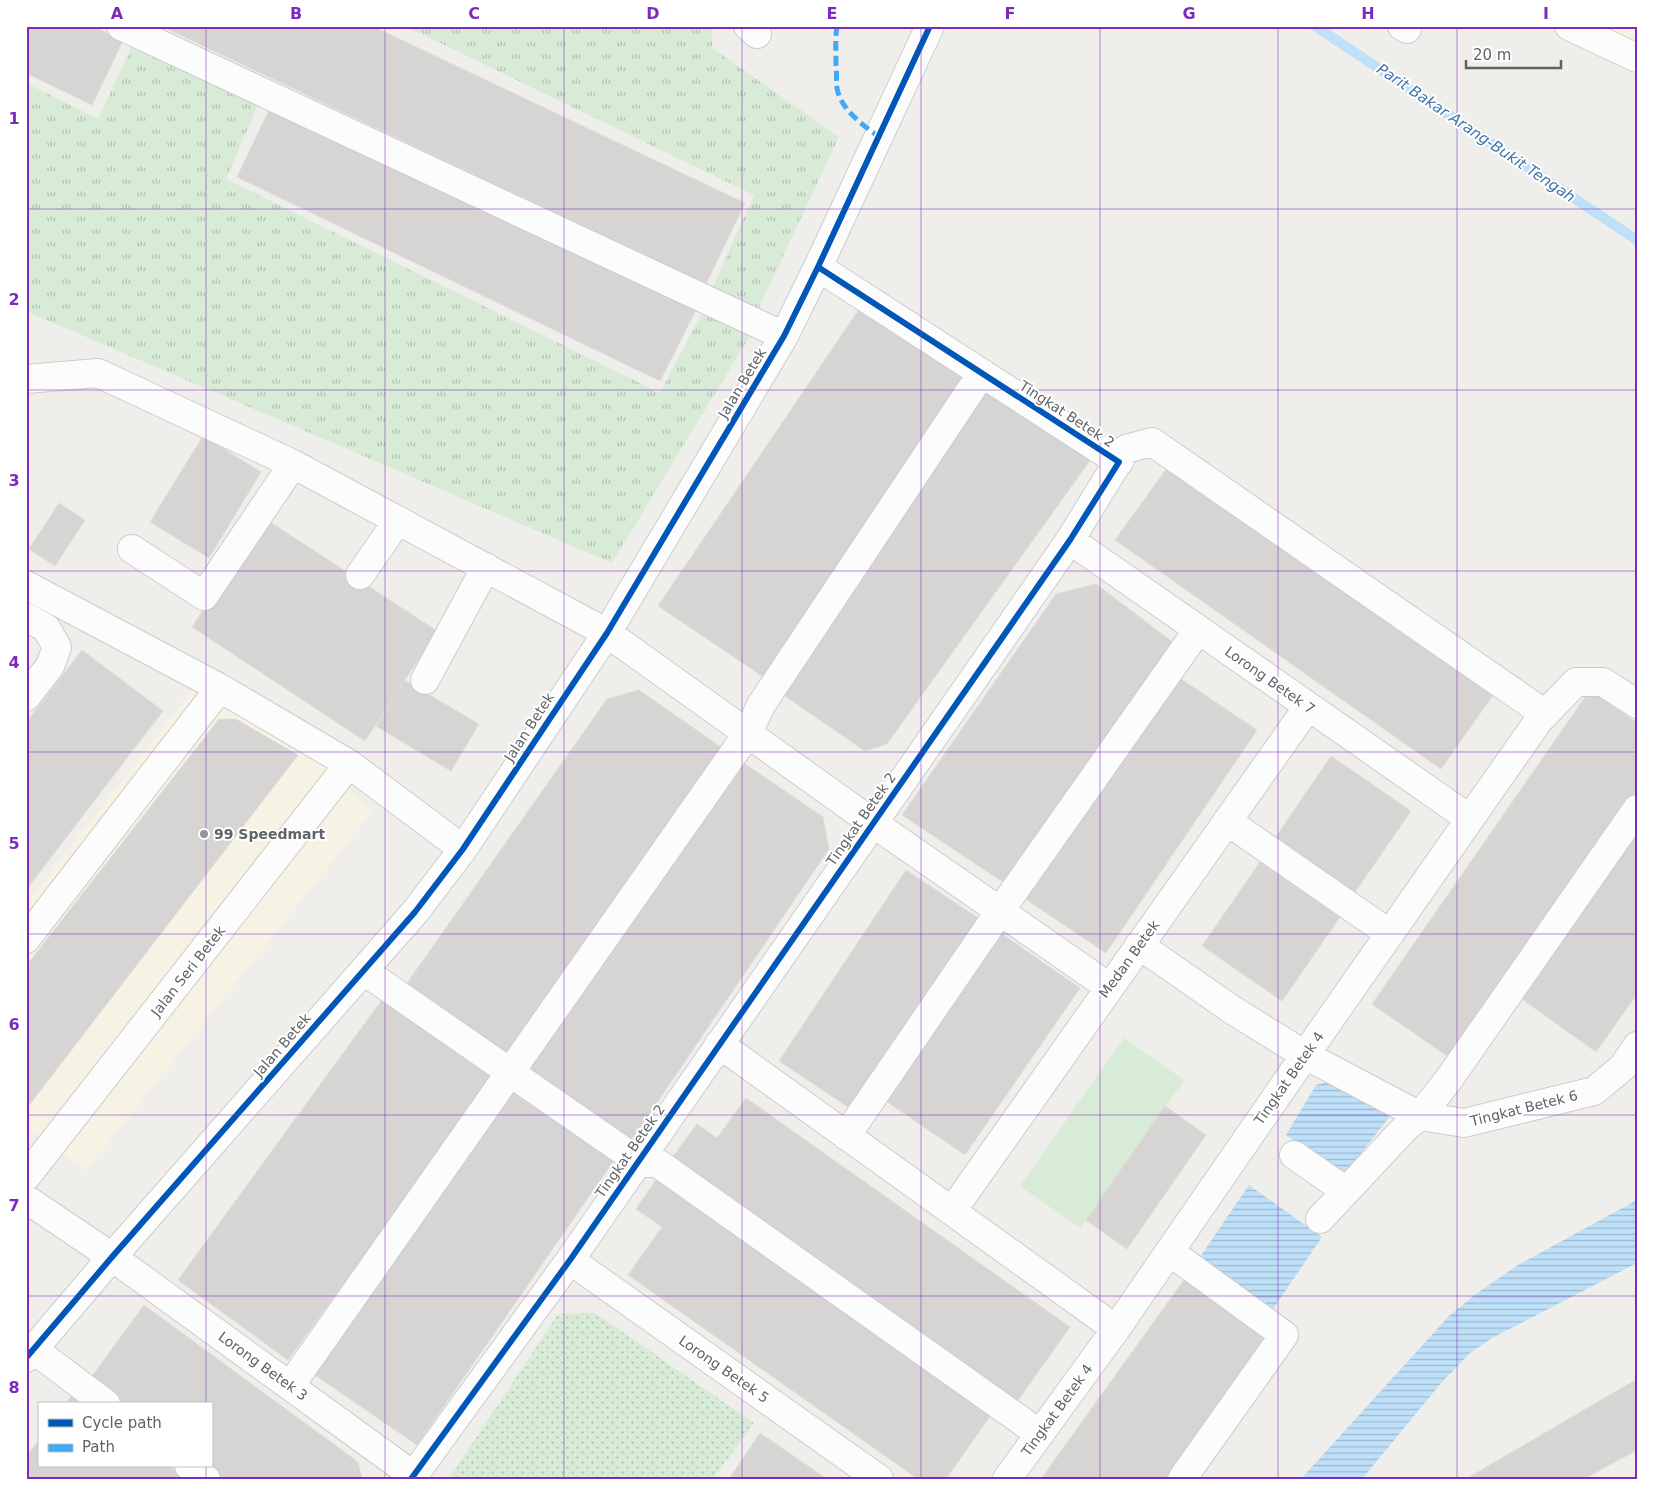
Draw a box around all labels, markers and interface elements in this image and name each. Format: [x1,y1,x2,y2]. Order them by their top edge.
text: A [111,4,124,23]
text: B [290,4,302,23]
text: C [468,4,480,23]
text: D [646,4,660,23]
text: E [827,4,837,23]
text: F [1005,4,1015,23]
text: G [1182,4,1196,23]
text: H [1361,4,1375,23]
text: I [1543,4,1549,23]
scale bar [1466,38,1560,70]
text: 20 m [1473,46,1511,64]
water label: Parit Bakar Arang-Bukit Tengah [1373,60,1579,206]
text: 1 [8,109,20,128]
text: 2 [8,290,20,309]
street label: Jalan Betek [714,344,770,422]
street label: Tingkat Betek 2 [1016,377,1117,451]
text: 3 [8,471,20,490]
street label: Lorong Betek 7 [1222,643,1318,717]
text: 4 [8,653,20,672]
street label: Jalan Betek [500,689,558,765]
street label: Tingkat Betek 2 [822,769,899,869]
place label: 99 Speedmart [214,826,325,842]
marker: 99 Speedmart [198,828,210,840]
text: 5 [8,834,20,853]
street label: Medan Betek [1096,916,1163,1001]
street label: Jalan Seri Betek [147,922,229,1020]
street label: Jalan Betek [249,1009,315,1081]
text: 6 [8,1015,20,1034]
street label: Tingkat Betek 4 [1250,1028,1327,1128]
street label: Tingkat Betek 6 [1468,1087,1579,1129]
street label: Tingkat Betek 2 [591,1101,668,1201]
text: 7 [8,1196,20,1215]
street label: Lorong Betek 3 [215,1328,311,1404]
street label: Lorong Betek 5 [676,1332,772,1406]
street label: Tingkat Betek 4 [1018,1361,1096,1460]
text: 8 [8,1378,20,1397]
legend [38,1402,212,1468]
text: Cycle path [82,1414,162,1432]
text: Path [82,1438,115,1456]

